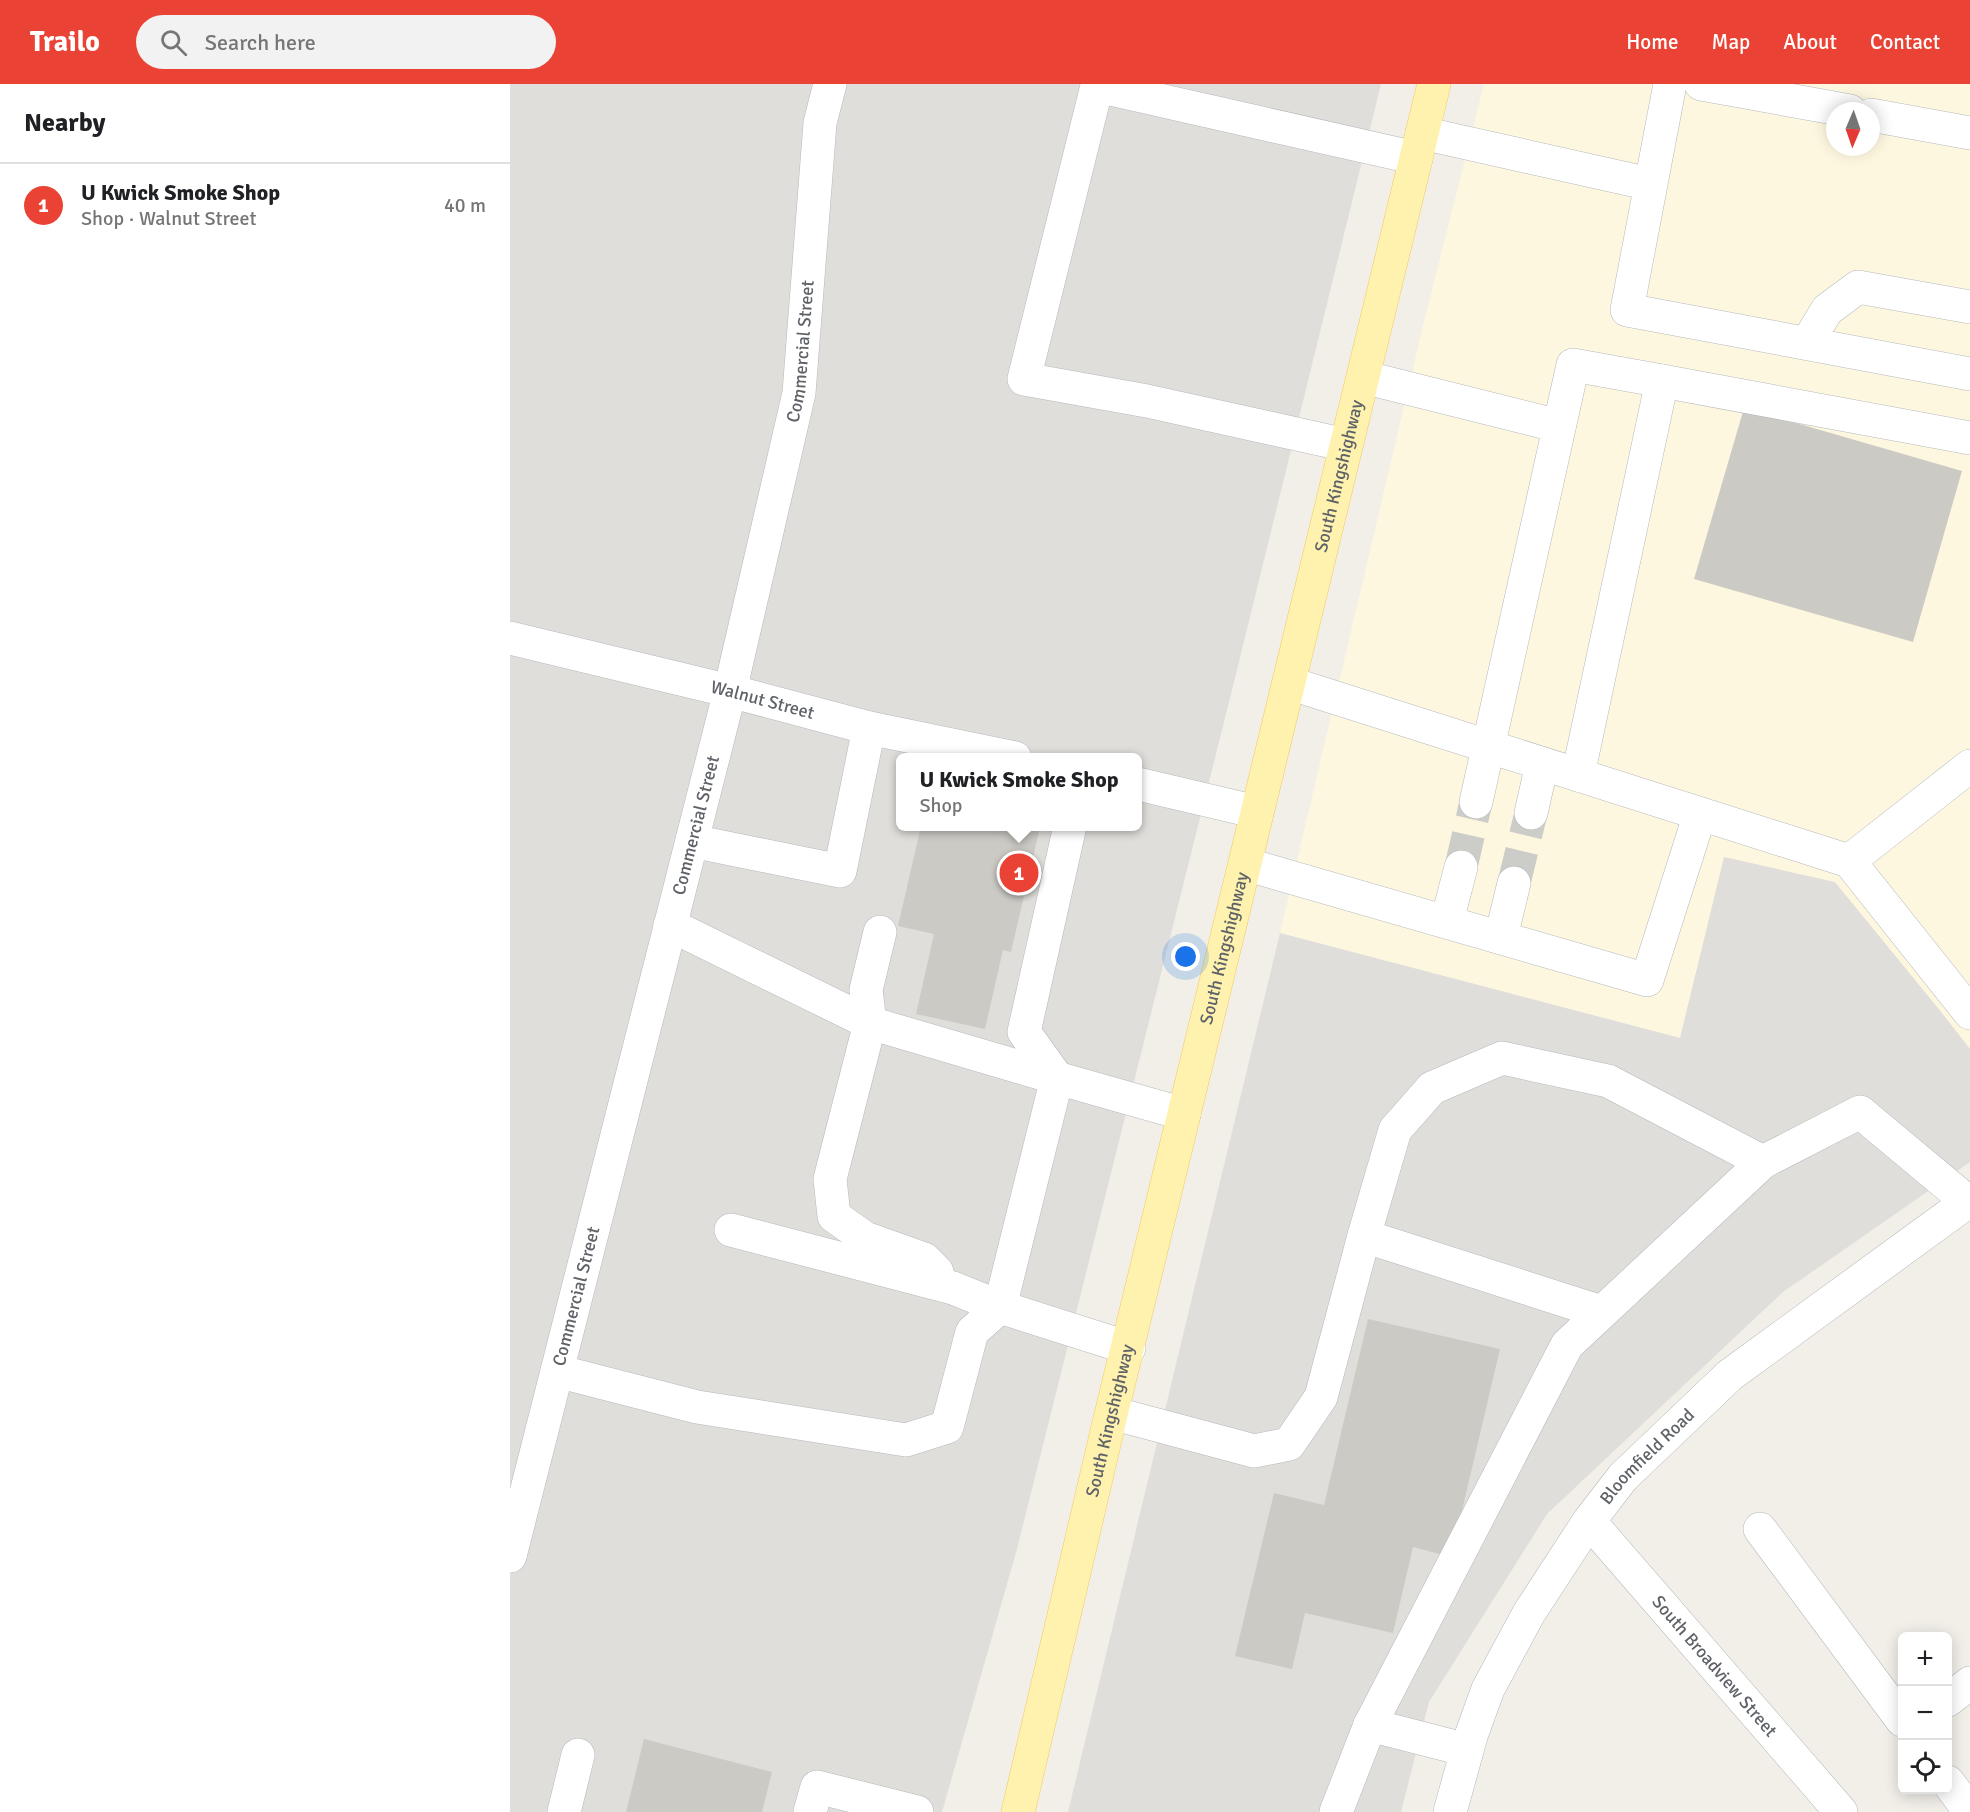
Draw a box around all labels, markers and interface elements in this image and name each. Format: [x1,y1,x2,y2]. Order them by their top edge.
search box [136,15,556,69]
text: Trailo [30,25,100,59]
icon: search [157,26,190,59]
text: Search here [205,29,316,56]
text: Home [1626,29,1679,55]
text: Map [1712,29,1750,55]
text: About [1783,29,1837,55]
text: Contact [1870,29,1940,55]
north arrow [1826,102,1880,156]
text: Nearby [24,107,105,139]
text: U Kwick Smoke Shop [81,179,280,206]
text: 1 [38,193,49,218]
text: 40 m [444,193,486,218]
text: Shop · Walnut Street [81,206,257,231]
street label: Commercial Street [782,279,819,425]
street label: South Kingshighway [1310,397,1368,554]
street label: Walnut Street [709,676,817,724]
street label: Commercial Street [668,753,724,897]
popup [896,753,1142,831]
text: U Kwick Smoke Shop [919,766,1119,793]
text: Shop [919,793,962,818]
pin: 1 [1000,850,1038,896]
street label: South Kingshighway [1195,869,1253,1027]
your location [1171,942,1200,971]
street label: Commercial Street [548,1224,604,1368]
street label: South Kingshighway [1081,1342,1139,1499]
street label: Bloomfield Road [1595,1404,1699,1509]
street label: South Broadview Street [1648,1591,1782,1741]
map controls [1898,1632,1952,1794]
button: + [1898,1632,1952,1686]
button: − [1898,1686,1952,1740]
button: locate [1898,1740,1952,1794]

